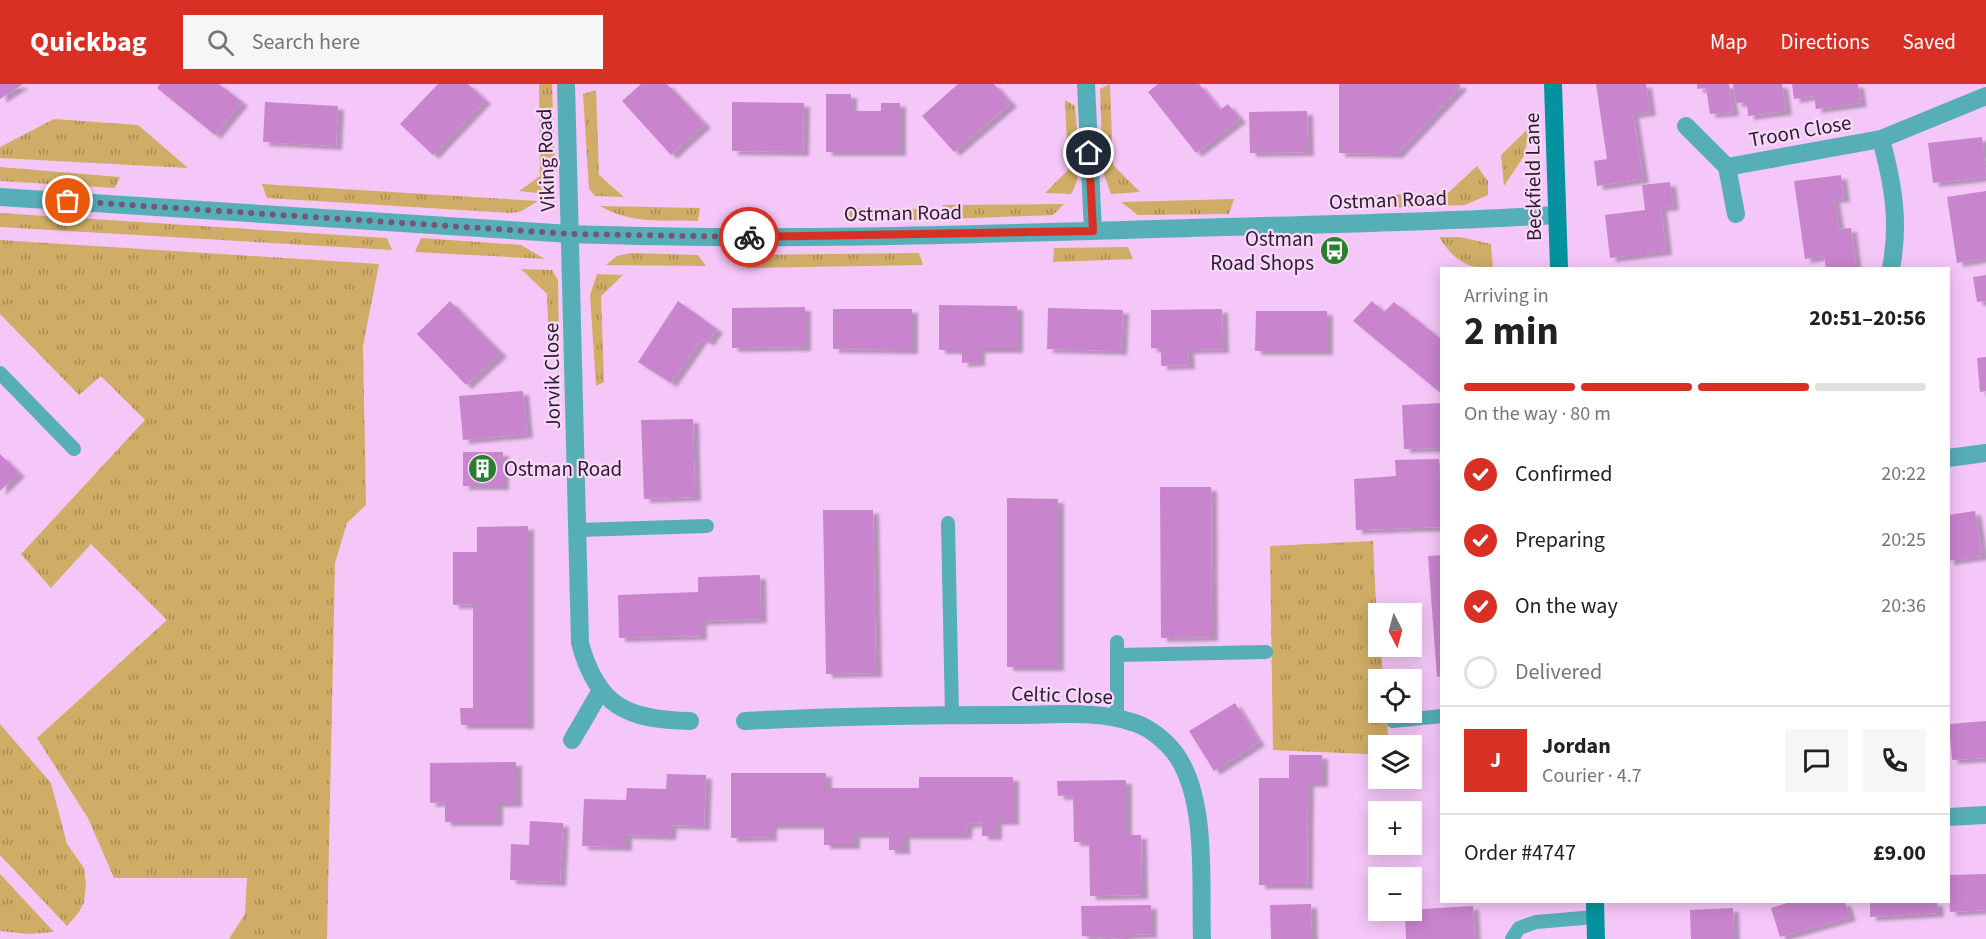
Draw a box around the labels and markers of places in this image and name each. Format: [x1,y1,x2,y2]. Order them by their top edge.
pin [1063,127,1114,178]
pin [42,175,93,226]
place label: Ostman Road Shops [1210,224,1314,278]
bus stop icon: Ostman Road Shops [1319,235,1351,267]
building icon: Ostman Road [467,453,499,485]
place label: Ostman Road [504,454,622,484]

